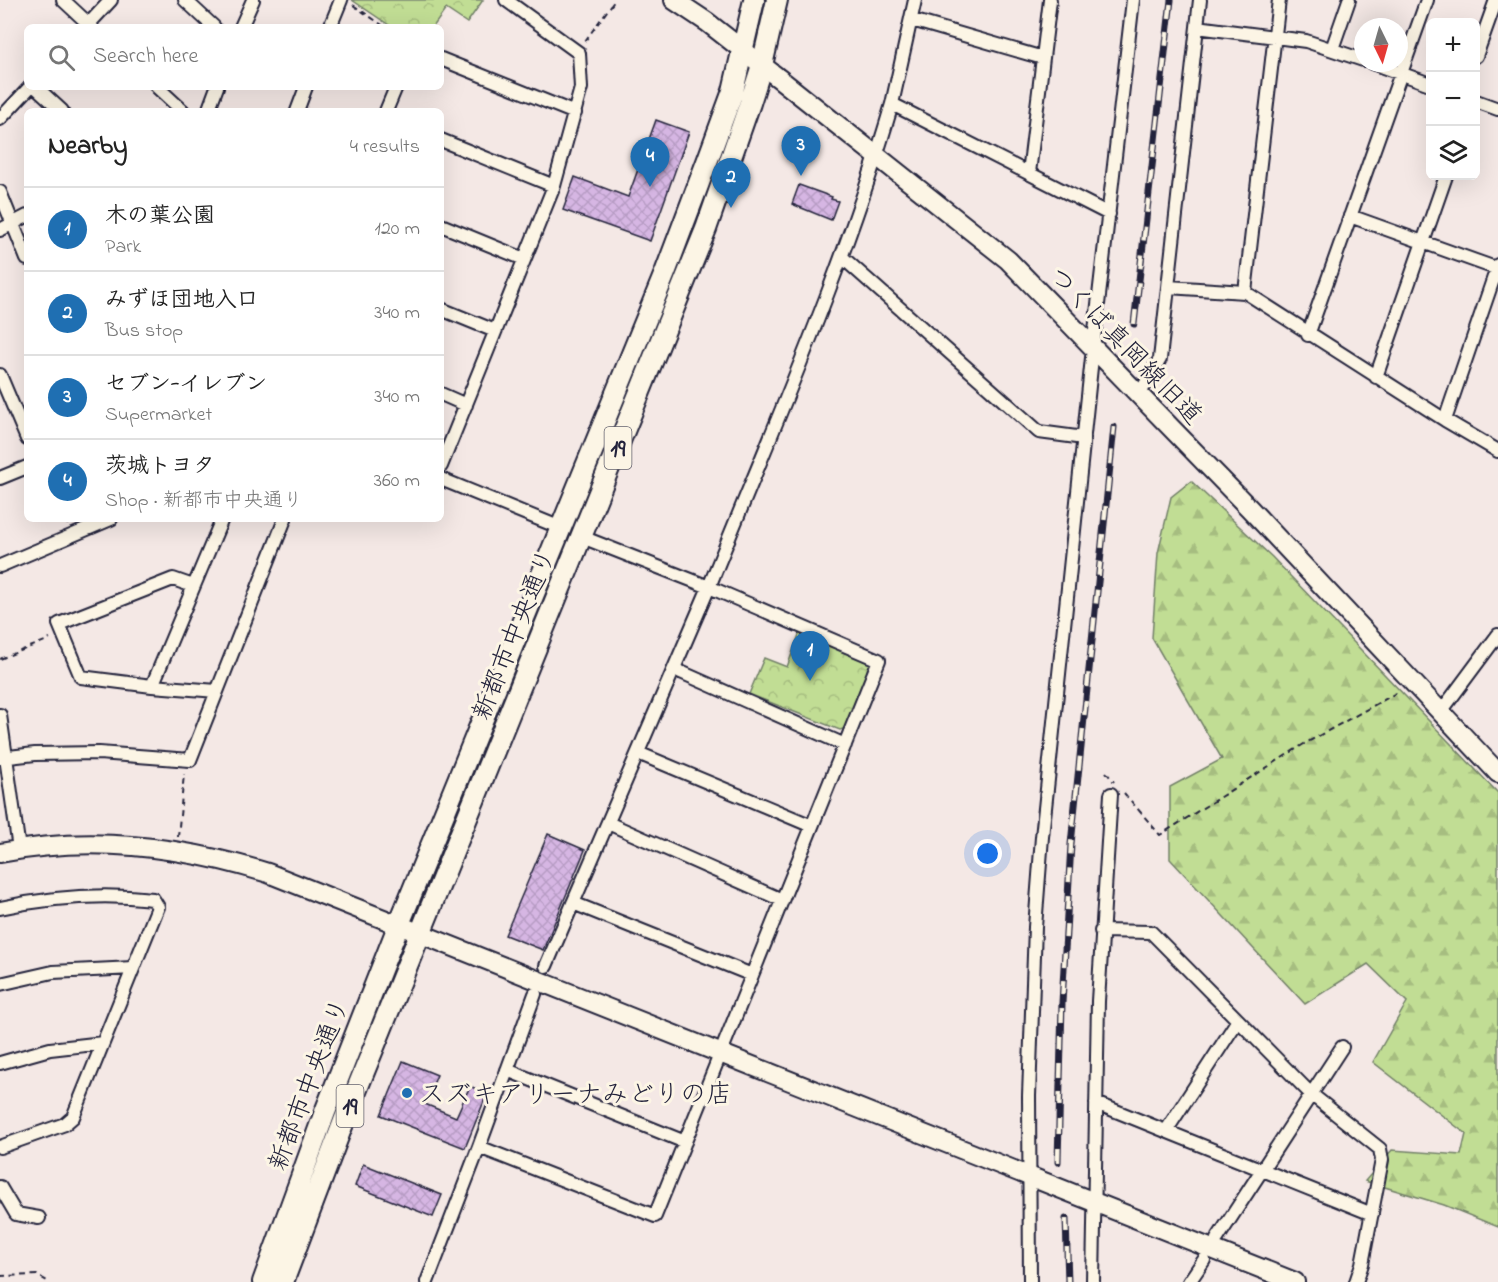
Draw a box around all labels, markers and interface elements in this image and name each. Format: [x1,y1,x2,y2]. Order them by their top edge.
north arrow [1354,18,1408,72]
map controls [1426,18,1480,180]
button: + [1426,18,1480,72]
search box [24,24,444,90]
icon: search [45,41,78,74]
text: Search here [93,41,198,73]
button: − [1426,72,1480,126]
pin: 3 [782,126,820,176]
button: layers [1426,126,1480,180]
text: Nearby [48,128,127,166]
text: 4 results [350,133,420,162]
pin: 4 [630,138,670,187]
pin: 2 [712,158,750,208]
text: 木の葉公園 [105,201,215,233]
text: 1 [64,215,71,244]
text: 120 m [375,215,420,244]
text: Park [105,233,141,262]
street label: つくば真岡線旧道 [1038,259,1210,435]
text: みずほ団地入口 [105,285,259,317]
text: 2 [63,299,72,328]
text: 340 m [374,299,420,328]
text: Bus stop [105,317,183,346]
text: セブン-イレブン [105,369,267,401]
text: 3 [63,383,72,412]
text: 340 m [374,383,420,412]
text: Supermarket [105,401,212,430]
road number: 19 [604,427,632,469]
text: 茨城トヨタ [105,451,215,483]
text: 4 [63,467,72,496]
text: 360 m [374,467,420,496]
text: Shop · 新都市中央通り [105,487,303,516]
street label: 新都市中央通り [464,544,567,727]
pin: 1 [790,632,830,681]
your location [973,839,1002,868]
street label: 新都市中央通り [260,993,361,1177]
place label: スズキアリーナみどりの店 [419,1077,732,1115]
road number: 19 [336,1085,364,1127]
marker: スズキアリーナみどりの店 [400,1086,414,1100]

